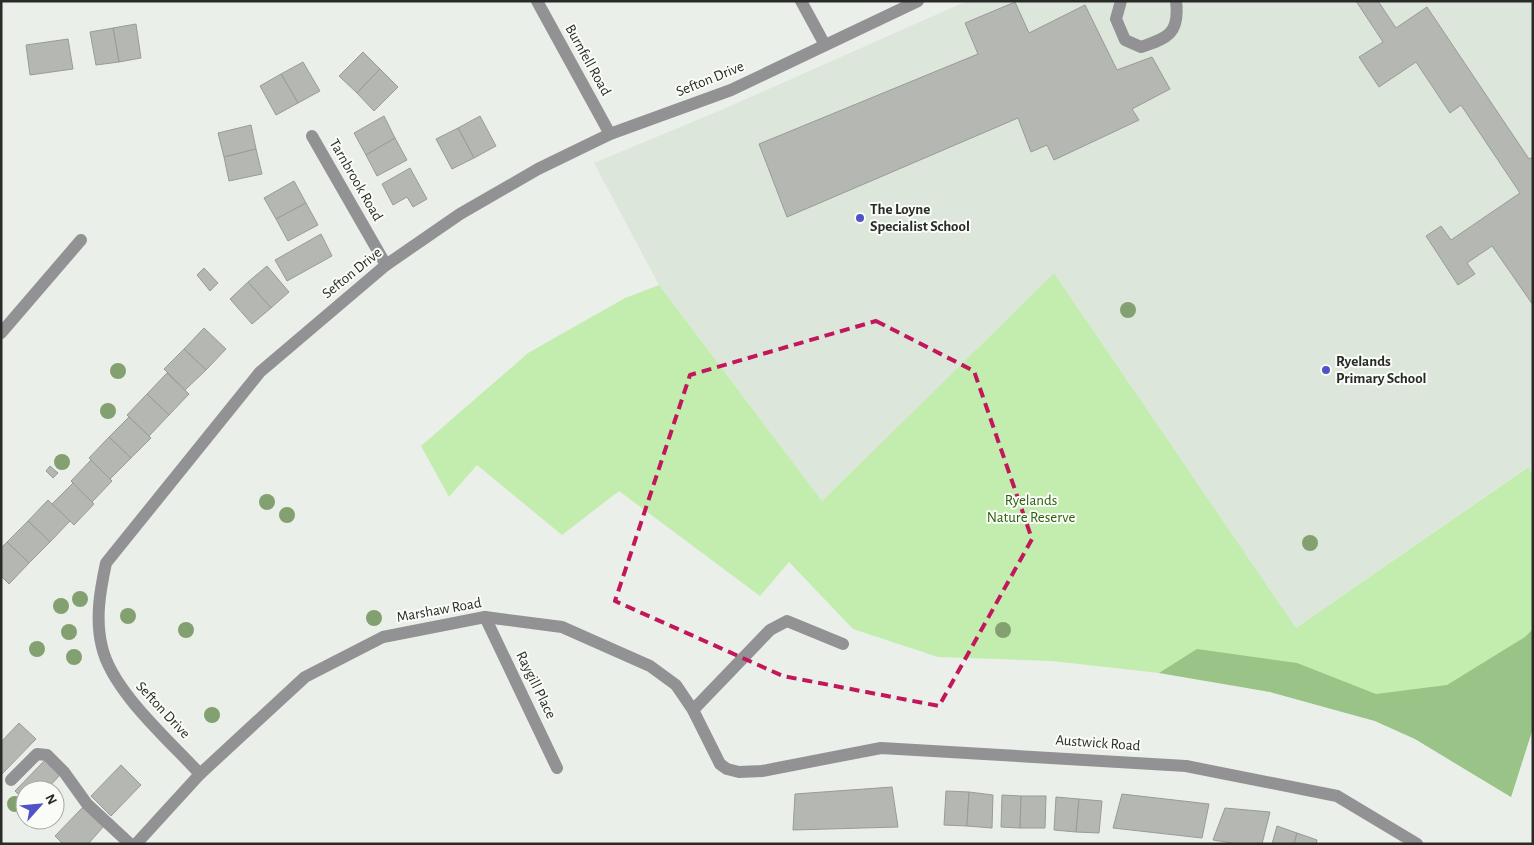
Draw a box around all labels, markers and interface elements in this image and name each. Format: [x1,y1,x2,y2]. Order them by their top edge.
street label: Burnfell Road [562,22,614,98]
street label: Sefton Drive [674,59,746,99]
street label: Tarnbrook Road [327,136,386,224]
place label: The Loyne Specialist School [870,202,970,234]
marker: The Loyne Specialist School [854,212,866,224]
street label: Sefton Drive [319,245,385,301]
place label: Ryelands Primary School [1336,354,1427,386]
marker: Ryelands Primary School [1320,364,1332,376]
park label: Ryelands Nature Reserve [987,493,1075,525]
street label: Marshaw Road [395,595,483,625]
street label: Raygill Place [513,649,559,721]
street label: Sefton Drive [133,679,193,741]
street label: Austwick Road [1055,733,1141,753]
north arrow [15,780,65,830]
text: N [42,792,59,807]

